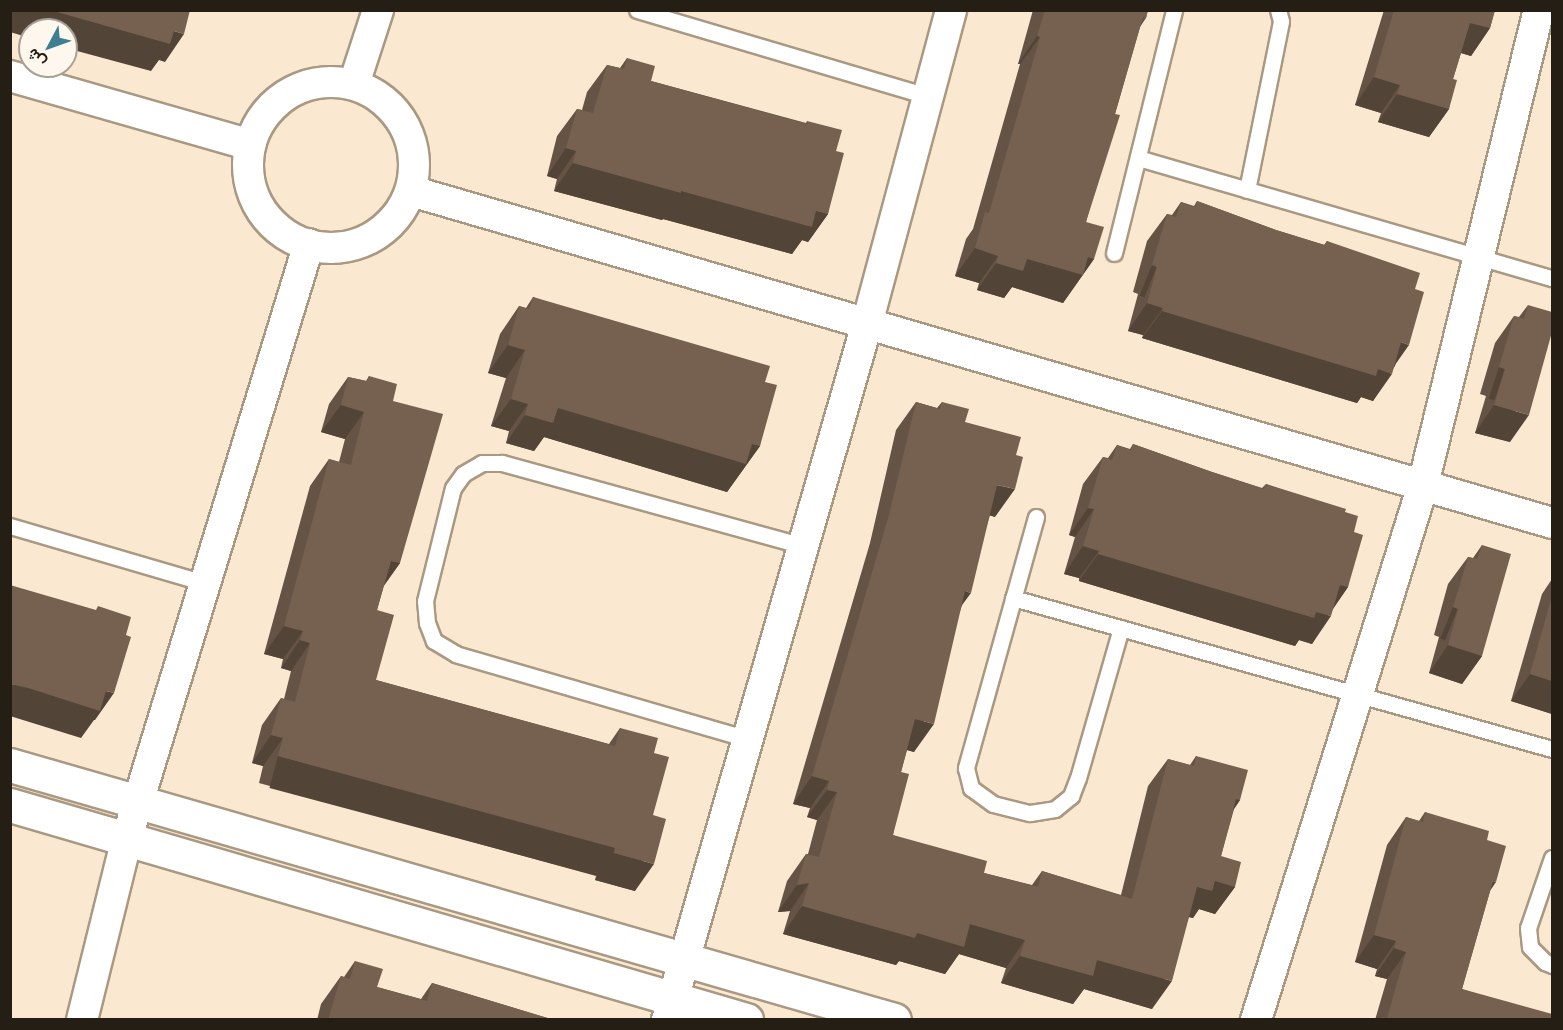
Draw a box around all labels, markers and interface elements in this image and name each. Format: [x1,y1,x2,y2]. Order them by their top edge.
north arrow [18,18,78,78]
text: ش [22,45,50,72]

